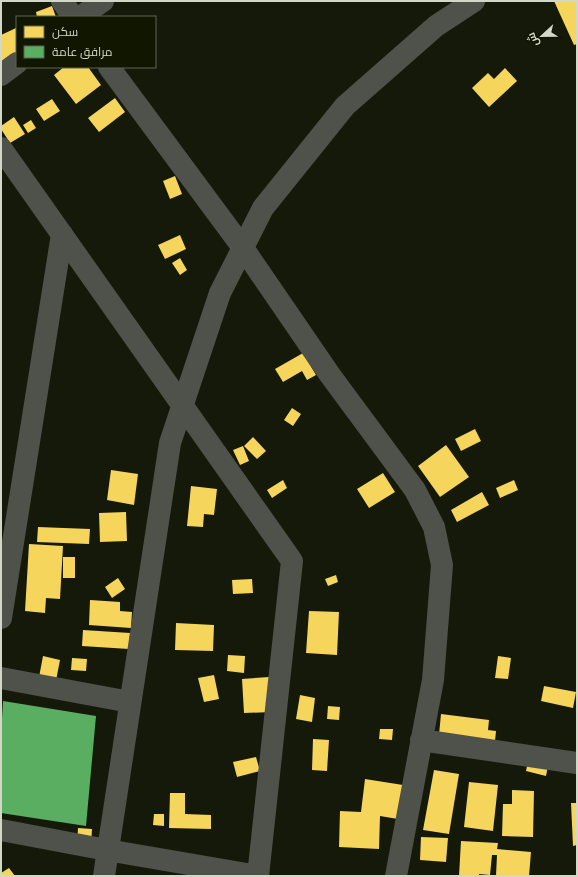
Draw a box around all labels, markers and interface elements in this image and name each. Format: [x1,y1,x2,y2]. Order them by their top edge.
legend [16,16,156,68]
north arrow [522,16,562,56]
text: سكن [52,25,78,40]
text: ش [525,31,542,49]
text: مرافق عامة [52,45,112,60]

